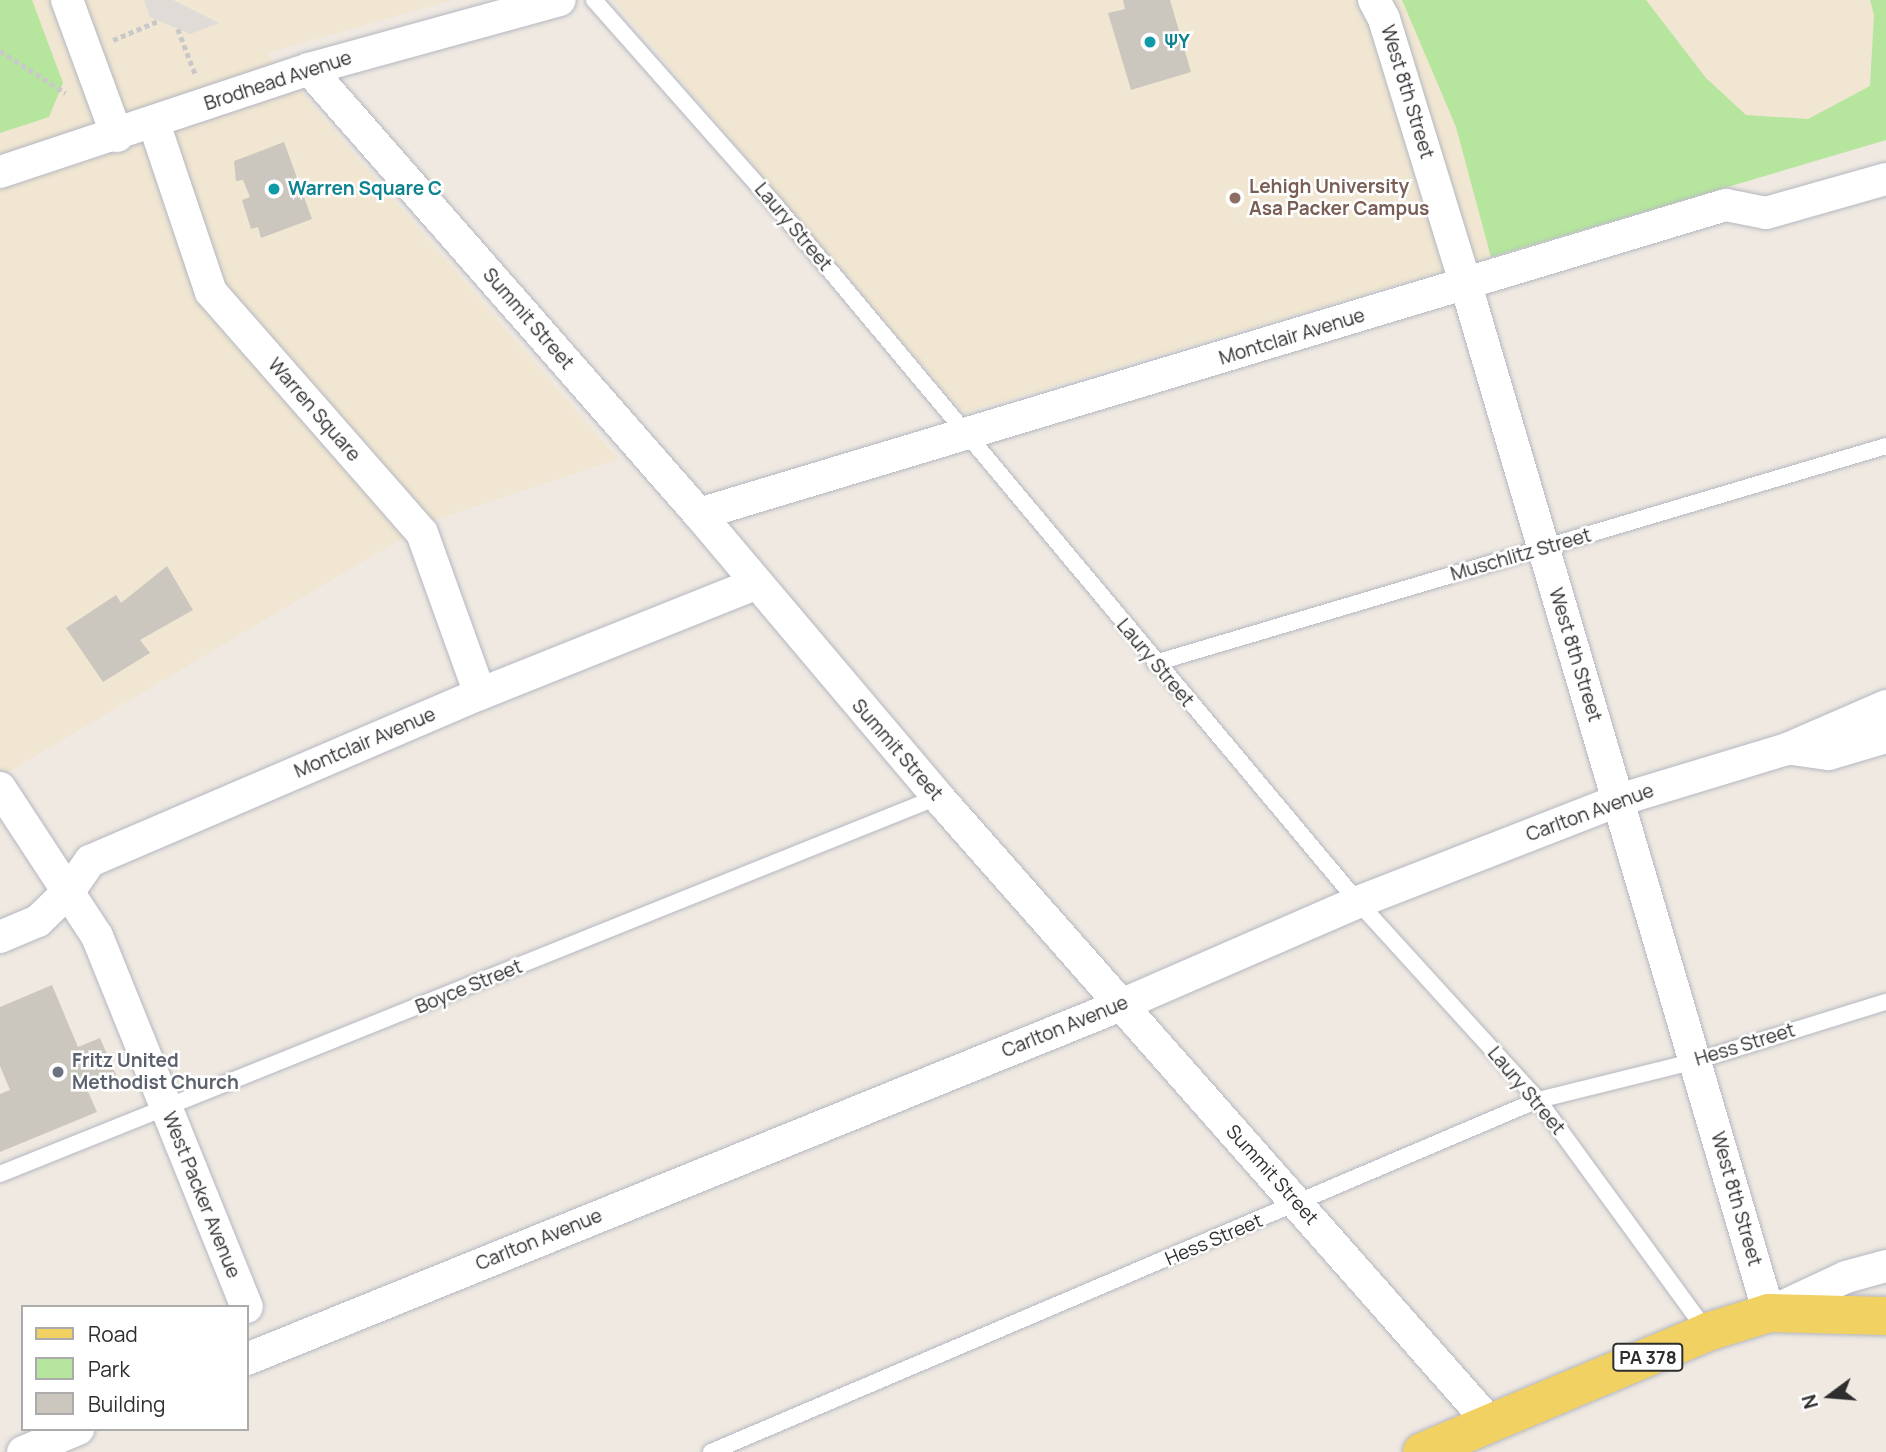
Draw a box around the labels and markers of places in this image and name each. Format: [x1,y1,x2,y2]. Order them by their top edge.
place label: ΨΥ [1164,31,1190,53]
marker: ΨΥ [1142,34,1158,50]
place label: Lehigh University Asa Packer Campus [1249,176,1429,220]
place label: Warren Square C [288,178,442,200]
marker: Warren Square C [266,181,282,197]
marker: Lehigh University Asa Packer Campus [1227,190,1243,206]
place label: Fritz United Methodist Church [72,1050,239,1094]
marker: Fritz United Methodist Church [50,1064,66,1080]

